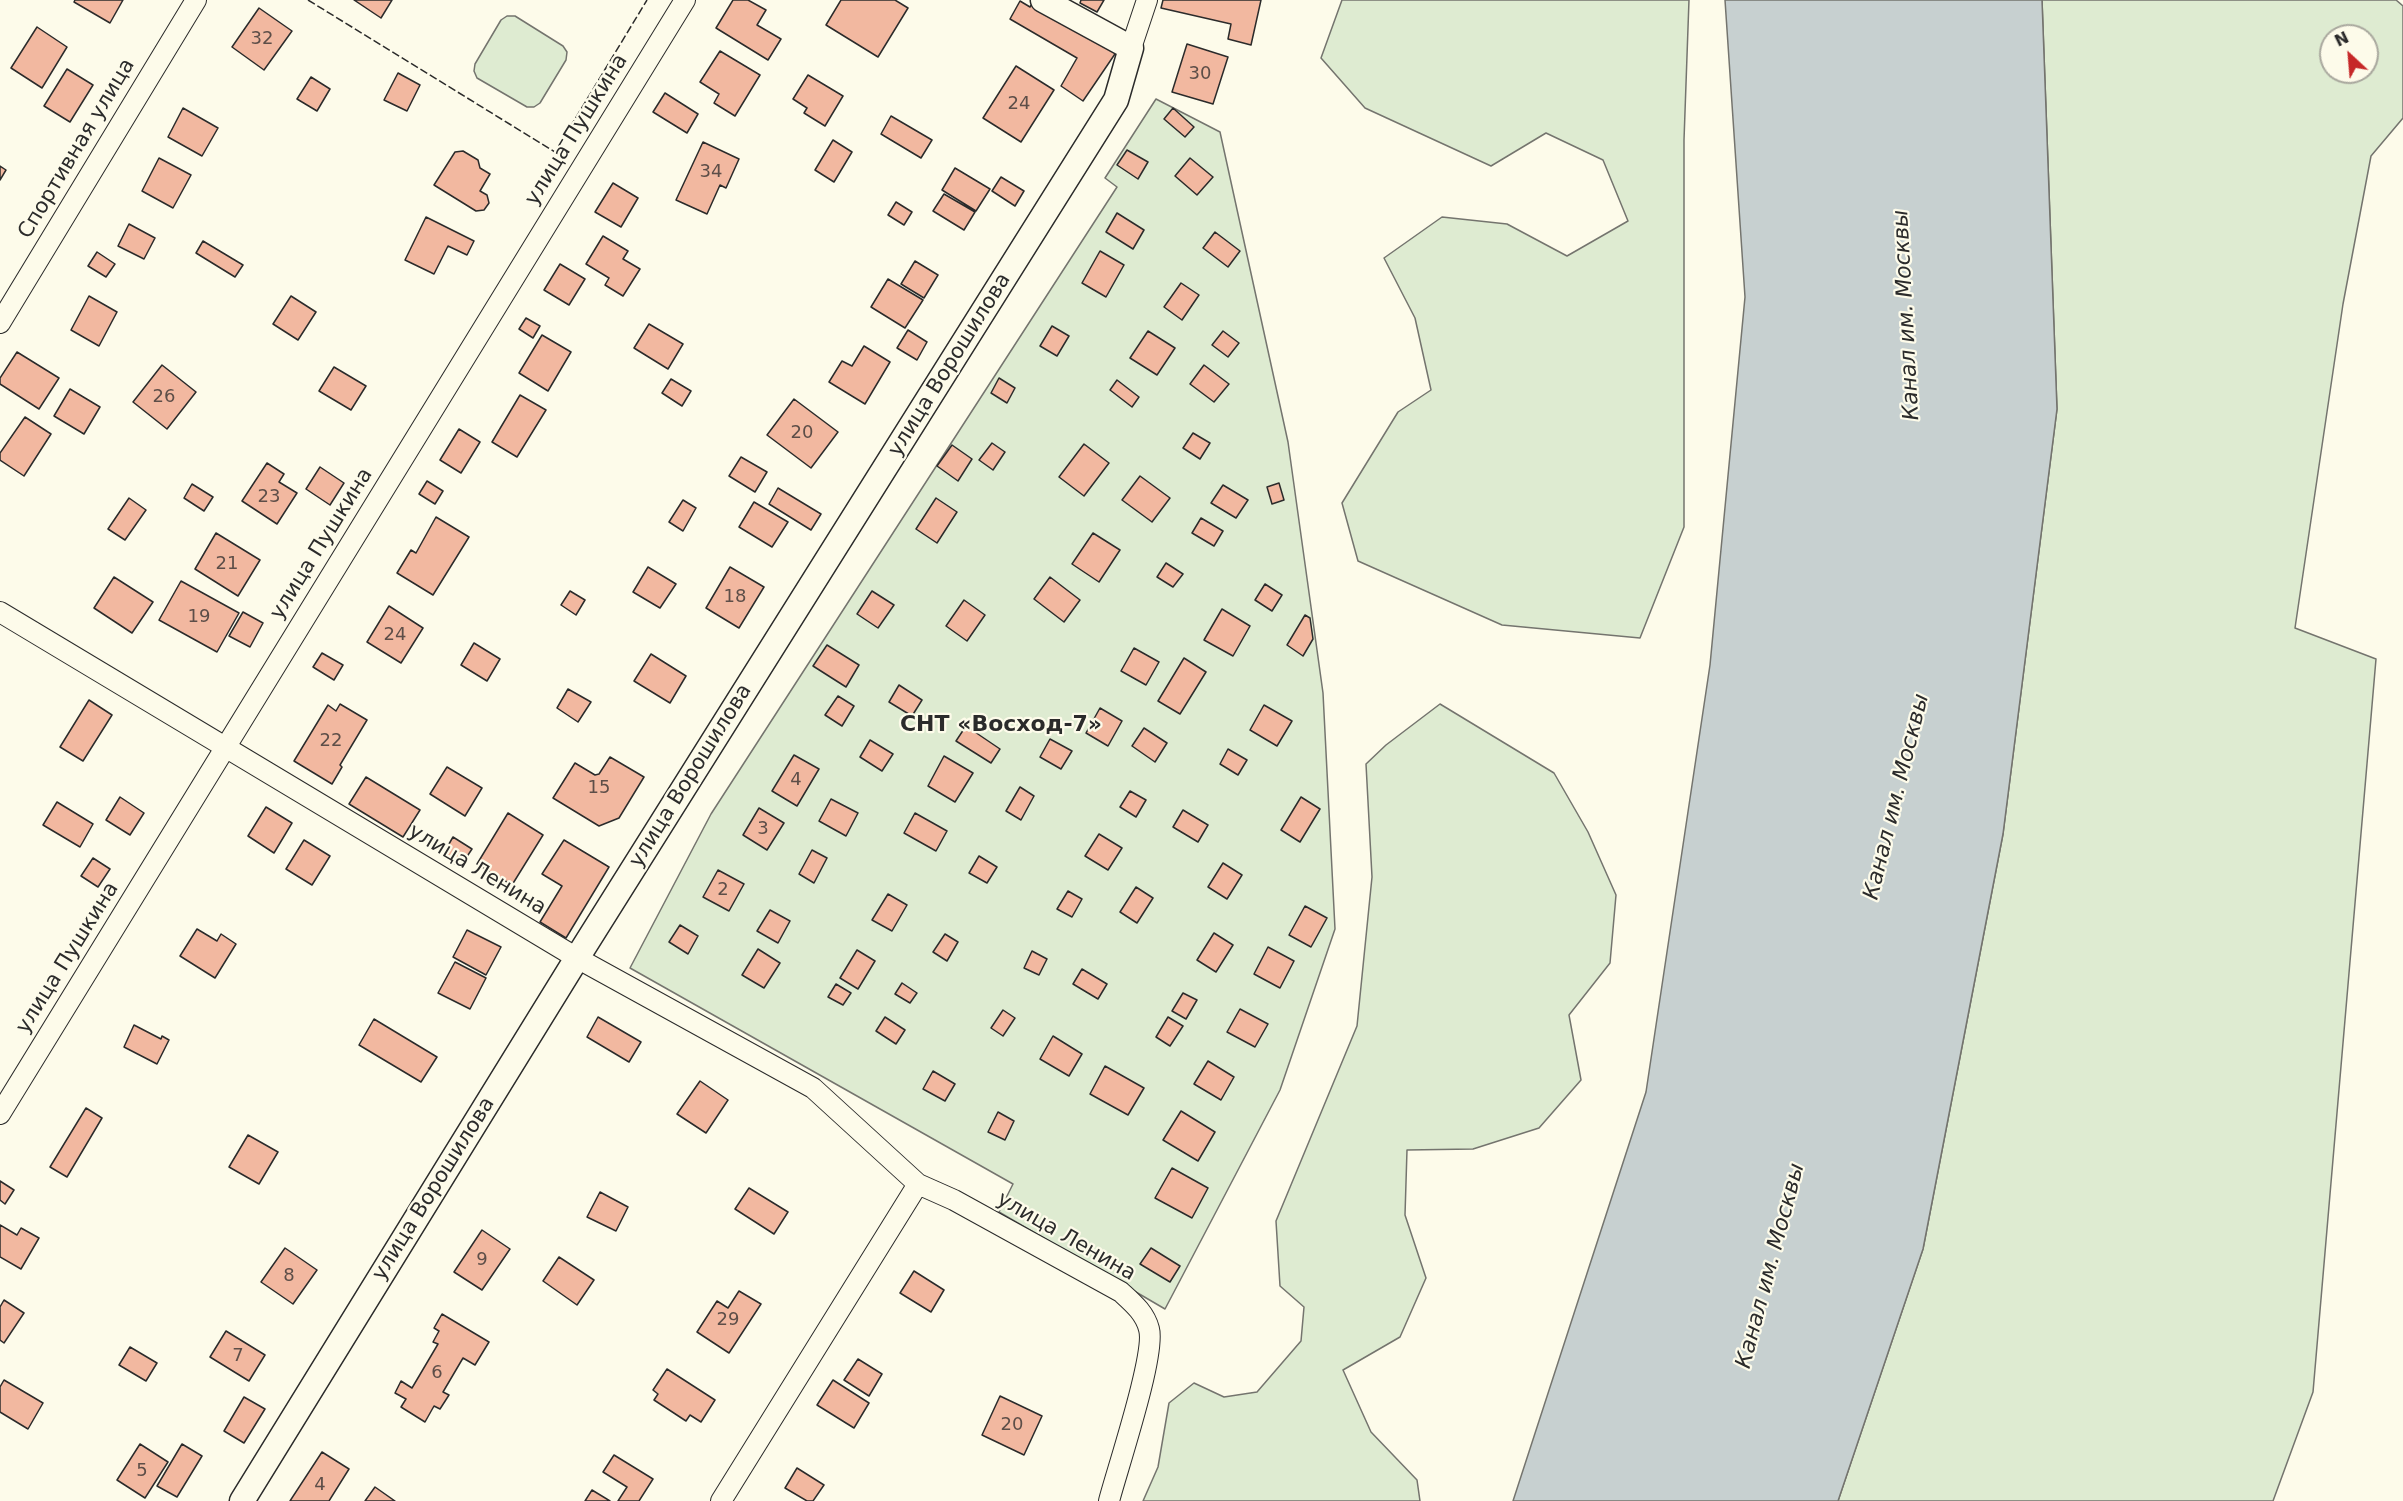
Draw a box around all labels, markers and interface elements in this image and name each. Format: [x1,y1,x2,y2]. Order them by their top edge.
north arrow [2319,24,2379,84]
house number: 32 [251,28,273,50]
text: N [2332,28,2352,51]
street label: улица Пушкина [520,50,634,210]
street label: Спортивная улица [13,54,141,244]
house number: 30 [1189,63,1211,85]
house number: 24 [1008,93,1030,115]
house number: 34 [700,161,722,183]
water label: Канал им. Москвы [1888,209,1926,421]
street label: улица Ворошилова [883,269,1017,461]
house number: 26 [153,386,175,408]
house number: 20 [791,422,813,444]
street label: улица Пушкина [265,464,379,624]
house number: 23 [258,486,280,508]
house number: 21 [216,553,238,575]
house number: 18 [724,586,746,608]
house number: 19 [188,606,210,628]
house number: 24 [384,624,406,646]
street label: улица Ворошилова [624,680,758,872]
water label: Канал им. Москвы [1859,691,1935,903]
district label: СНТ «Восход-7» [900,712,1102,738]
house number: 22 [320,730,342,752]
house number: 4 [790,769,802,791]
house number: 15 [588,777,610,799]
house number: 3 [757,818,769,840]
street label: улица Ленина [404,819,550,921]
street label: улица Пушкина [11,878,125,1038]
house number: 2 [717,879,729,901]
street label: улица Ворошилова [367,1093,501,1285]
water label: Канал им. Москвы [1731,1161,1811,1371]
street label: улица Ленина [992,1187,1140,1287]
house number: 9 [476,1249,488,1271]
house number: 8 [283,1265,295,1287]
house number: 29 [717,1309,739,1331]
house number: 7 [232,1345,244,1367]
house number: 6 [431,1362,443,1384]
house number: 20 [1001,1414,1023,1436]
house number: 5 [136,1460,148,1482]
house number: 4 [314,1474,326,1496]

